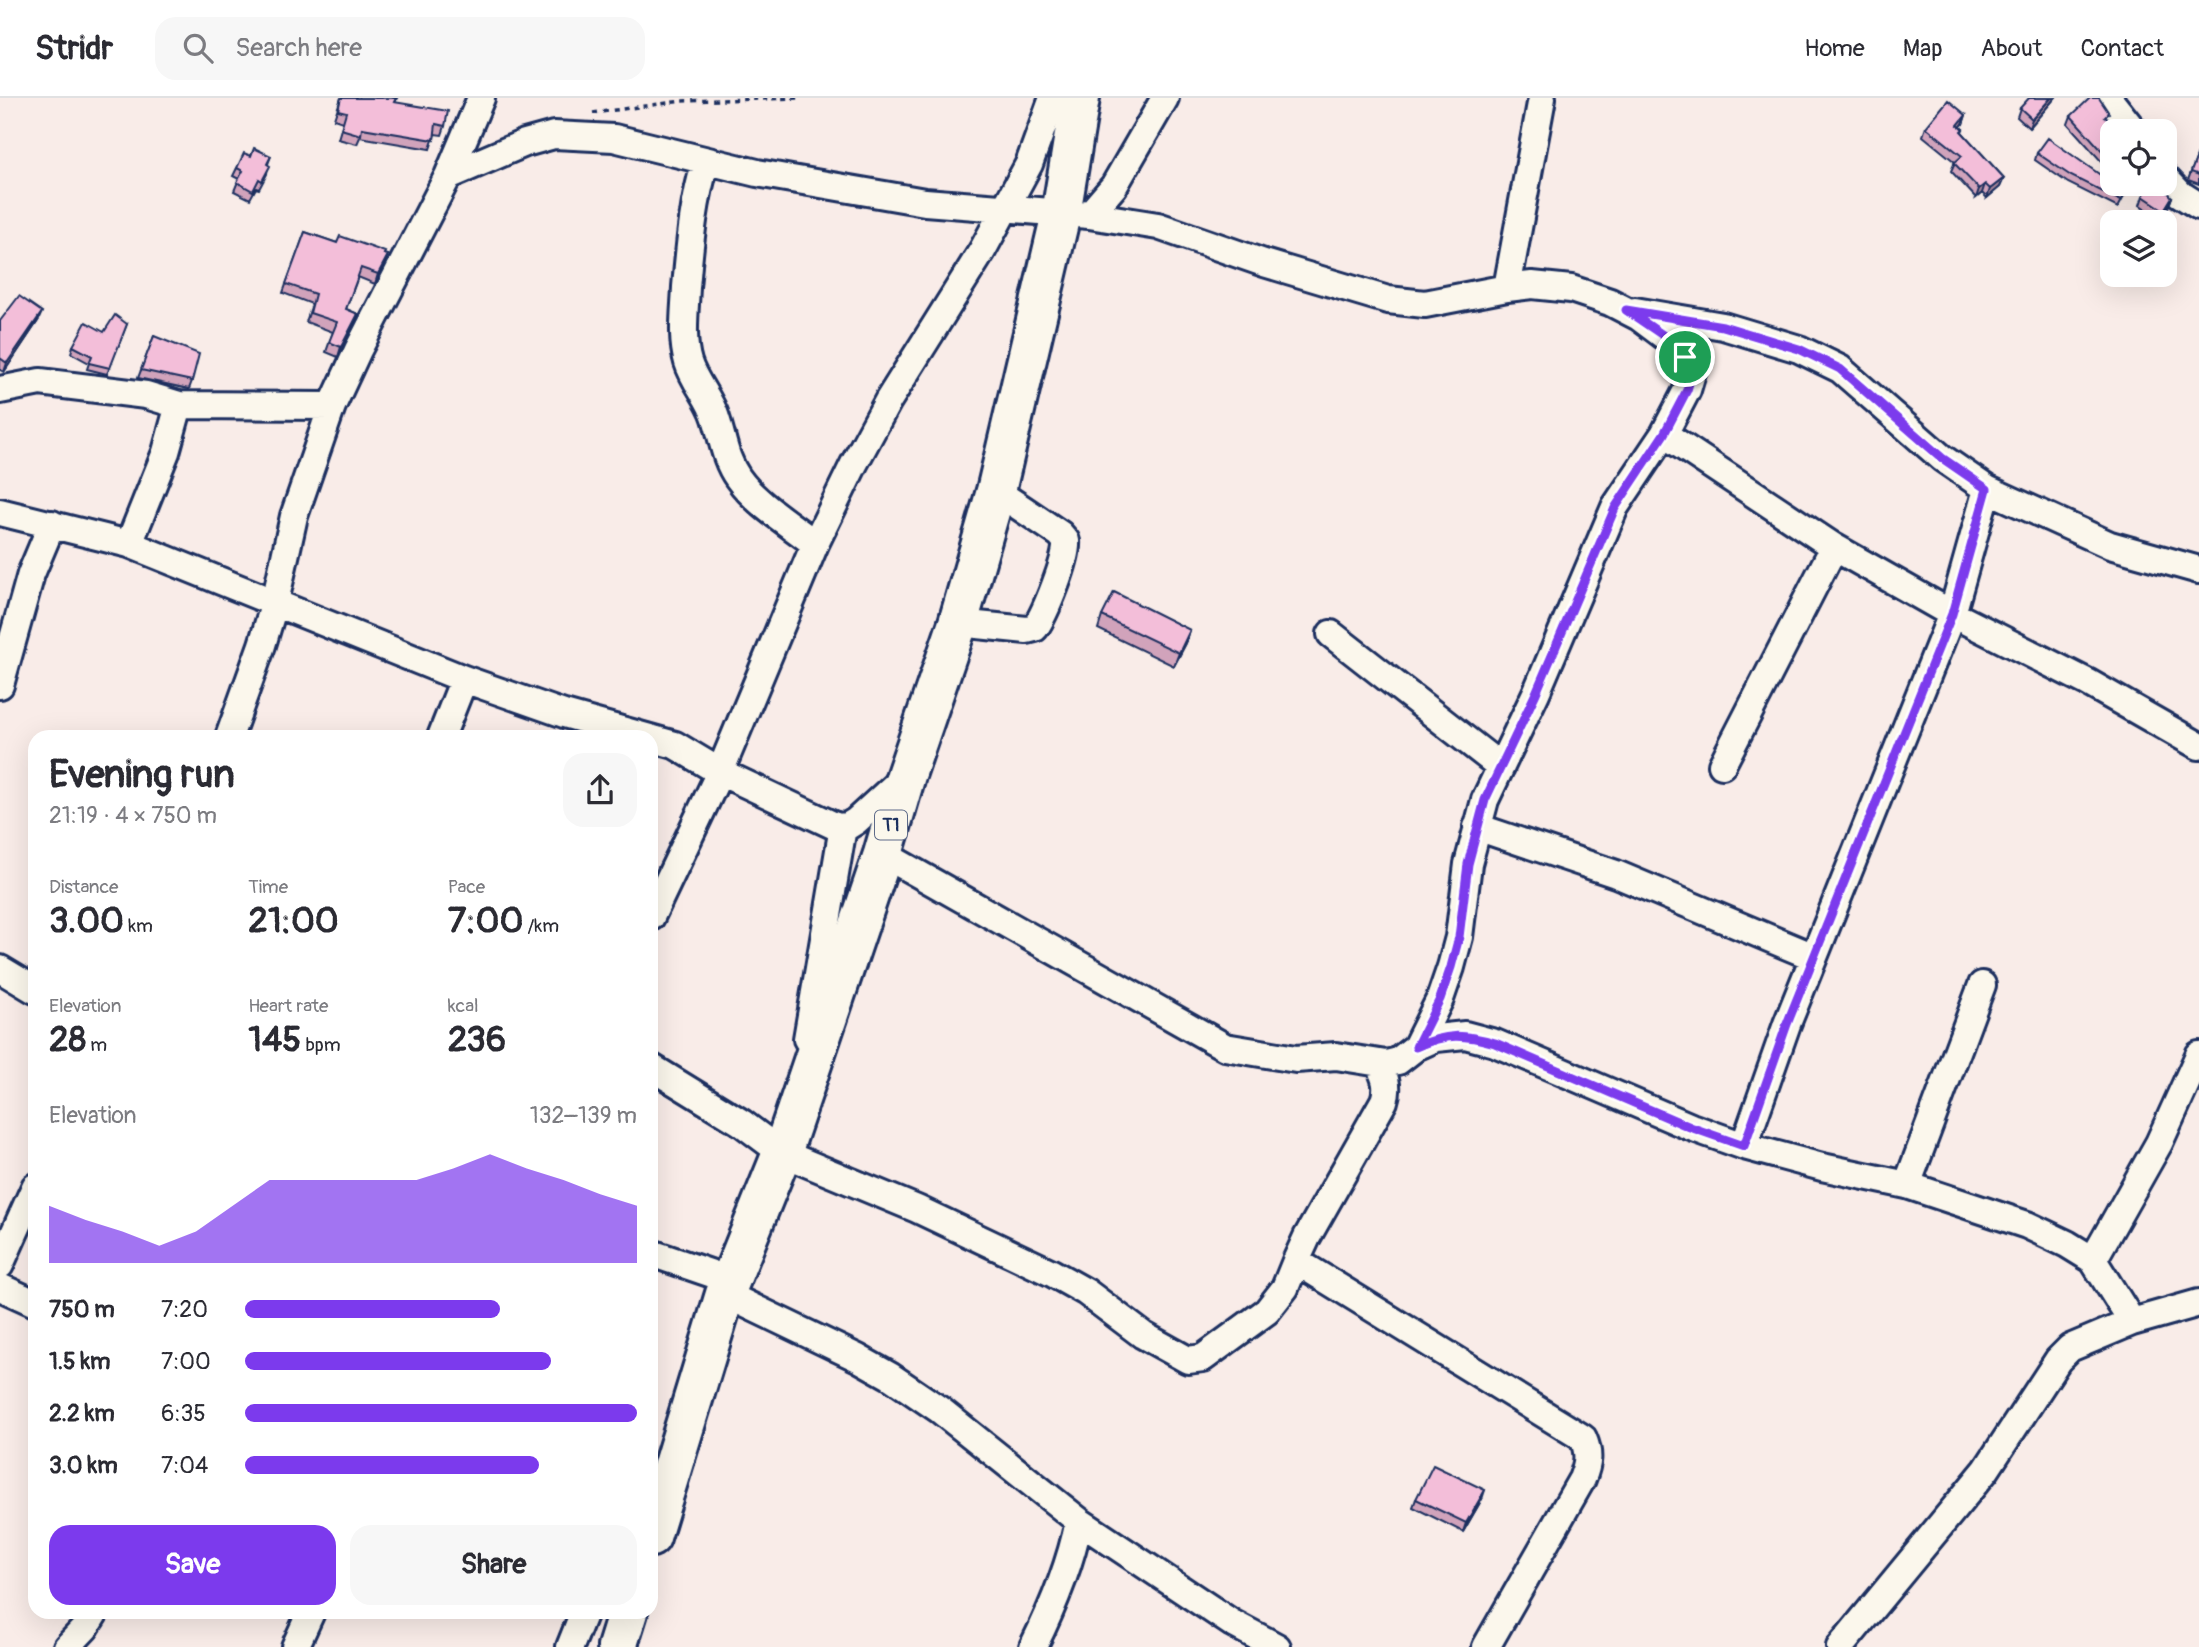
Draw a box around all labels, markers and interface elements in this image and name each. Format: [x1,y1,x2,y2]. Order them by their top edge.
search box [155,17,645,80]
text: Stridr [35,28,113,69]
icon: search [179,29,217,67]
text: Search here [235,32,362,64]
text: Home [1804,34,1865,63]
text: Map [1903,34,1943,63]
text: About [1981,34,2043,63]
text: Contact [2081,34,2164,63]
map controls [2100,119,2177,287]
button: locate [2100,119,2177,196]
button: layers [2100,210,2177,287]
pin [1655,327,1715,387]
icon: arrive [1666,338,1704,376]
text: Evening run [49,751,235,799]
button: share [563,753,637,827]
text: 21:19 · 4 × 750 m [49,801,217,830]
road number: T1 [875,810,907,840]
text: Distance [49,875,118,899]
text: Time [248,875,288,899]
text: Pace [448,875,485,899]
text: 3.00 [49,899,124,943]
text: 21:00 [248,899,339,943]
text: 7:00 [448,899,523,943]
text: km [124,914,153,938]
text: /km [523,914,559,938]
text: Elevation [49,994,121,1018]
text: Heart rate [248,994,328,1018]
text: kcal [448,994,479,1018]
text: 28 [49,1018,86,1062]
text: 145 [248,1018,301,1062]
text: 236 [448,1018,506,1062]
text: m [86,1033,107,1057]
text: bpm [301,1033,341,1057]
text: Elevation [49,1101,137,1130]
text: 132–139 m [530,1101,637,1130]
text: 750 m [49,1295,115,1324]
text: 7:20 [161,1295,208,1324]
text: 1.5 km [49,1347,111,1376]
text: 7:00 [161,1347,211,1376]
text: 2.2 km [49,1399,115,1428]
text: 6:35 [161,1399,206,1428]
text: 3.0 km [49,1451,118,1480]
text: 7:04 [161,1451,208,1480]
button: Save [49,1525,336,1605]
button: Share [350,1525,637,1605]

